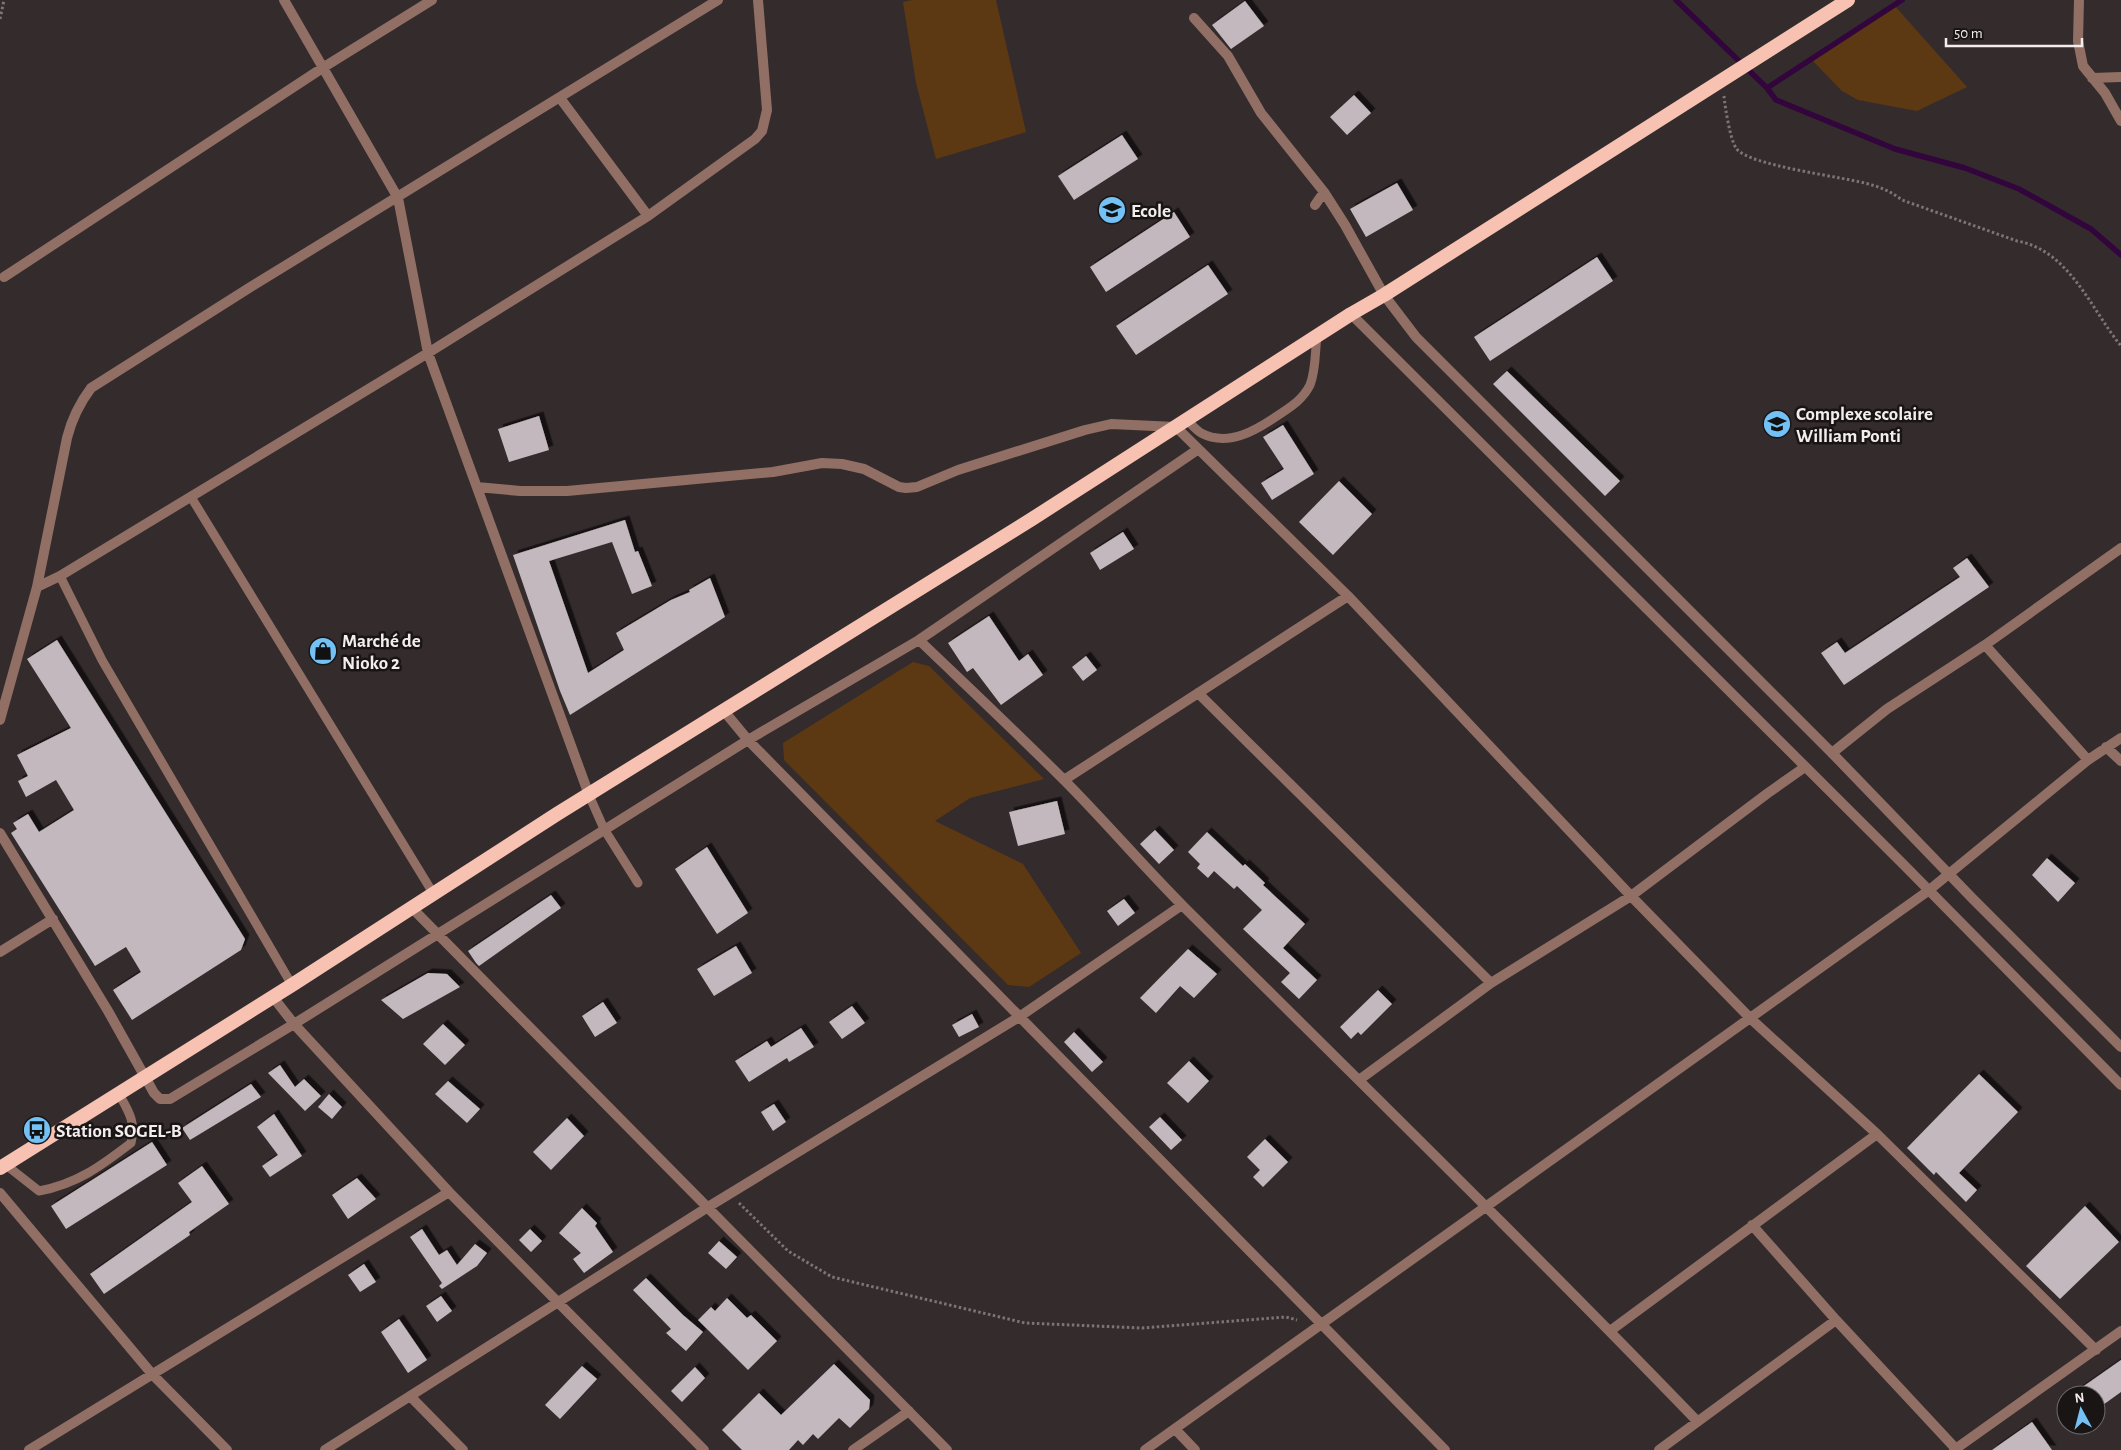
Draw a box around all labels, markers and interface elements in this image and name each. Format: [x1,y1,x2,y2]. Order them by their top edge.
scale bar [1946,15,2082,47]
text: 50 m [1954,26,1983,41]
school or university icon: Ecole [1097,195,1127,225]
place label: Ecole [1131,202,1171,221]
place label: Complexe scolaire William Ponti [1796,405,1933,446]
school or university icon: Complexe scolaire William Ponti [1762,409,1792,439]
place label: Marché de Nioko 2 [342,632,421,673]
shop icon: Marché de Nioko 2 [308,636,338,666]
bus stop icon: Station SOGEL-B [22,1115,52,1145]
place label: Station SOGEL-B [56,1122,182,1141]
north arrow [2056,1385,2106,1435]
text: N [2074,1391,2085,1406]

